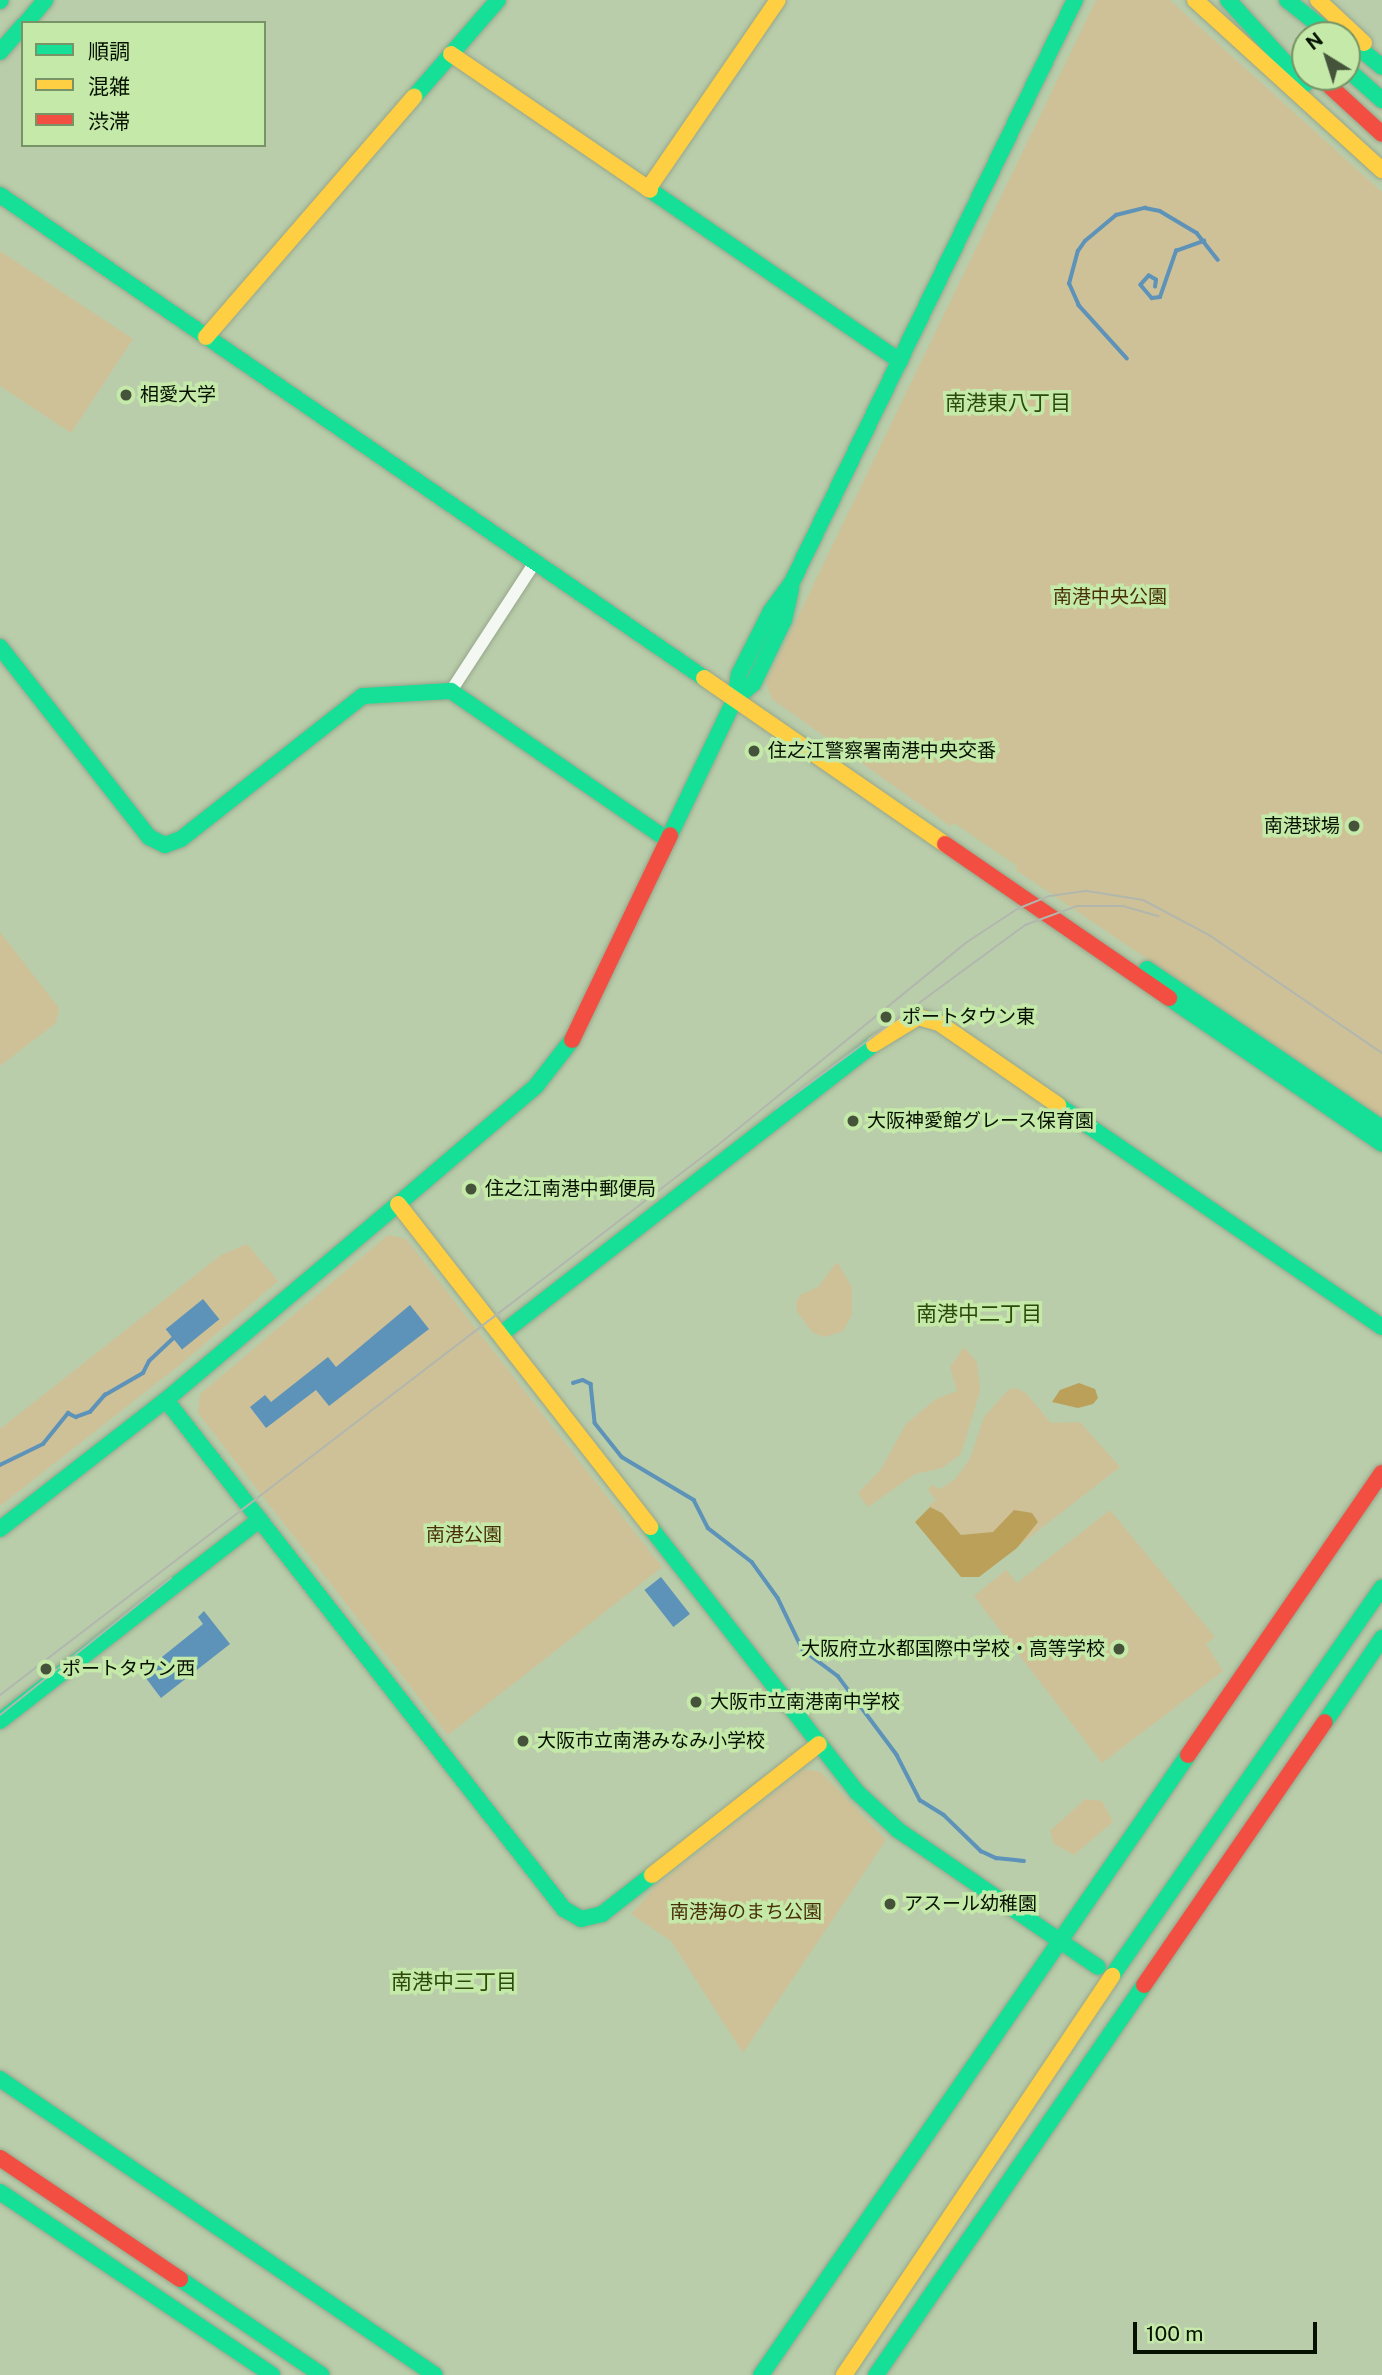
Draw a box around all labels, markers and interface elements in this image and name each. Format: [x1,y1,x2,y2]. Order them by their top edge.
legend [21,21,266,147]
north arrow [1291,21,1361,91]
text: N [1302,28,1327,54]
text: 順調 [88,39,130,64]
text: 混雑 [88,74,130,99]
text: 渋滞 [88,109,130,134]
place label: 相愛大学 [140,384,216,406]
marker: 相愛大学 [118,387,134,403]
district label: 南港東八丁目 [945,390,1071,416]
park label: 南港中央公園 [1053,586,1167,608]
place label: 住之江警察署南港中央交番 [768,740,996,762]
marker: 住之江警察署南港中央交番 [746,743,762,759]
place label: 南港球場 [1264,815,1340,837]
marker: 南港球場 [1346,818,1362,834]
place label: ポートタウン東 [902,1006,1035,1028]
marker: ポートタウン東 [876,1007,896,1027]
place label: 大阪神愛館グレース保育園 [867,1110,1095,1132]
marker: 大阪神愛館グレース保育園 [845,1113,861,1129]
place label: 住之江南港中郵便局 [485,1178,656,1200]
marker: 住之江南港中郵便局 [463,1181,479,1197]
district label: 南港中二丁目 [916,1301,1042,1327]
park label: 南港公園 [426,1524,502,1546]
place label: 大阪府立水都国際中学校・高等学校 [801,1638,1105,1660]
marker: 大阪府立水都国際中学校・高等学校 [1111,1641,1127,1657]
place label: ポートタウン西 [62,1658,195,1680]
marker: ポートタウン西 [36,1659,56,1679]
place label: 大阪市立南港南中学校 [710,1691,900,1713]
marker: 大阪市立南港南中学校 [688,1694,704,1710]
place label: 大阪市立南港みなみ小学校 [537,1730,765,1752]
marker: 大阪市立南港みなみ小学校 [515,1733,531,1749]
place label: アスール幼稚園 [904,1893,1037,1915]
marker: アスール幼稚園 [882,1896,898,1912]
park label: 南港海のまち公園 [670,1901,822,1923]
district label: 南港中三丁目 [391,1969,517,1995]
scale bar [1137,2308,1321,2352]
text: 100 m [1146,2321,1203,2346]

